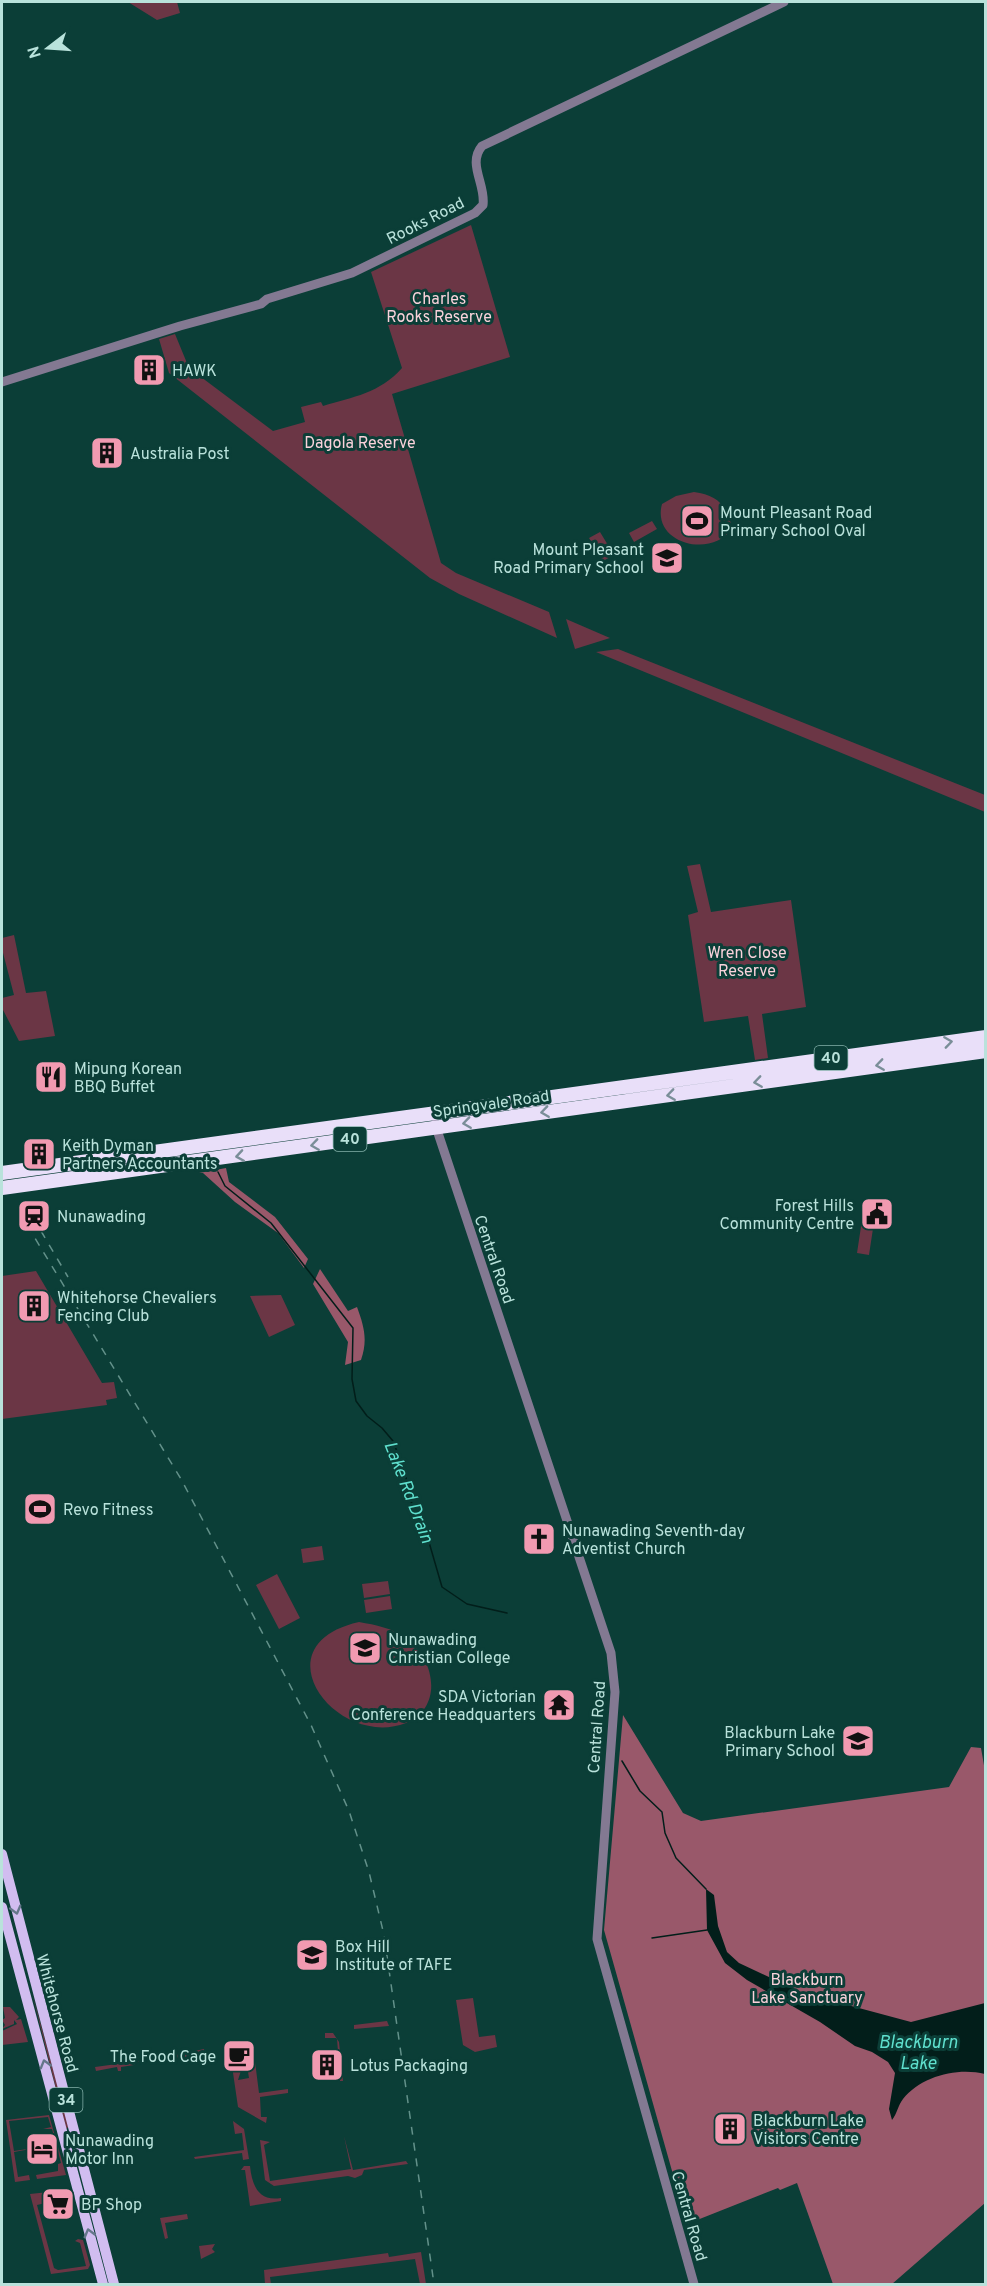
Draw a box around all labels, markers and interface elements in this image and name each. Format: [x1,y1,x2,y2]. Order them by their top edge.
north arrow [18,18,78,78]
text: N [24,43,47,60]
street label: Rooks Road [384,194,468,250]
park label: Charles Rooks Reserve [386,290,492,328]
building icon: HAWK [131,352,167,388]
place label: HAWK [172,362,217,382]
park label: Dagola Reserve [304,434,416,454]
building icon: Australia Post [89,435,125,471]
place label: Australia Post [130,445,230,465]
sports icon: Mount Pleasant Road Primary School Oval [679,503,715,539]
place label: Mount Pleasant Road Primary School Oval [720,504,872,542]
school or university icon: Mount Pleasant Road Primary School [649,540,685,576]
place label: Mount Pleasant Road Primary School [493,541,644,579]
park label: Wren Close Reserve [707,944,787,982]
one-way arrow [943,1036,952,1048]
road number: 40 [814,1046,848,1070]
restaurant icon: Mipung Korean BBQ Buffet [33,1059,69,1095]
one-way arrow [876,1059,885,1071]
place label: Mipung Korean BBQ Buffet [74,1060,182,1098]
one-way arrow [753,1076,763,1088]
street label: Springvale Road [432,1087,551,1123]
one-way arrow [666,1088,676,1100]
one-way arrow [541,1106,550,1118]
one-way arrow [462,1117,472,1129]
road number: 40 [334,1127,366,1151]
building icon: Keith Dyman Partners Accountants [21,1136,57,1172]
place label: Keith Dyman Partners Accountants [62,1137,217,1175]
one-way arrow [310,1138,319,1150]
one-way arrow [235,1149,245,1161]
public building icon: Forest Hills Community Centre [859,1196,895,1232]
place label: Forest Hills Community Centre [719,1197,854,1235]
station icon: Nunawading [16,1198,52,1234]
place label: Nunawading [57,1208,146,1228]
street label: Central Road [469,1213,518,1307]
building icon: Whitehorse Chevaliers Fencing Club [16,1288,52,1324]
place label: Whitehorse Chevaliers Fencing Club [57,1289,217,1327]
water label: Lake Rd Drain [378,1438,438,1547]
sports icon: Revo Fitness [22,1491,58,1527]
place label: Revo Fitness [63,1501,154,1521]
church icon: Nunawading Seventh-day Adventist Church [521,1521,557,1557]
place label: Nunawading Seventh-day Adventist Church [562,1522,745,1560]
school or university icon: Nunawading Christian College [347,1630,383,1666]
place label: Nunawading Christian College [388,1631,510,1669]
street label: Central Road [585,1680,611,1774]
temple icon: SDA Victorian Conference Headquarters [541,1687,577,1723]
place label: SDA Victorian Conference Headquarters [351,1688,536,1726]
school or university icon: Blackburn Lake Primary School [840,1723,876,1759]
place label: Blackburn Lake Primary School [724,1724,835,1762]
one-way arrow [8,1904,21,1914]
school or university icon: Box Hill Institute of TAFE [294,1937,330,1973]
place label: Box Hill Institute of TAFE [335,1938,452,1976]
street label: Whitehorse Road [31,1952,82,2075]
park label: Blackburn Lake Sanctuary [751,1971,863,2009]
water label: Blackburn Lake [878,2032,958,2076]
cafe icon: The Food Cage [221,2038,257,2074]
building icon: Lotus Packaging [309,2047,345,2083]
place label: The Food Cage [110,2048,216,2068]
place label: Lotus Packaging [350,2057,468,2077]
one-way arrow [40,2059,52,2070]
road number: 34 [50,2088,82,2112]
building icon: Blackburn Lake Visitors Centre [712,2111,748,2147]
place label: Blackburn Lake Visitors Centre [753,2112,864,2150]
hotel icon: Nunawading Motor Inn [24,2131,60,2167]
place label: Nunawading Motor Inn [65,2132,154,2170]
street label: Central Road [666,2169,710,2264]
supermarket icon: BP Shop [40,2186,76,2222]
place label: BP Shop [81,2196,142,2216]
one-way arrow [84,2228,96,2239]

